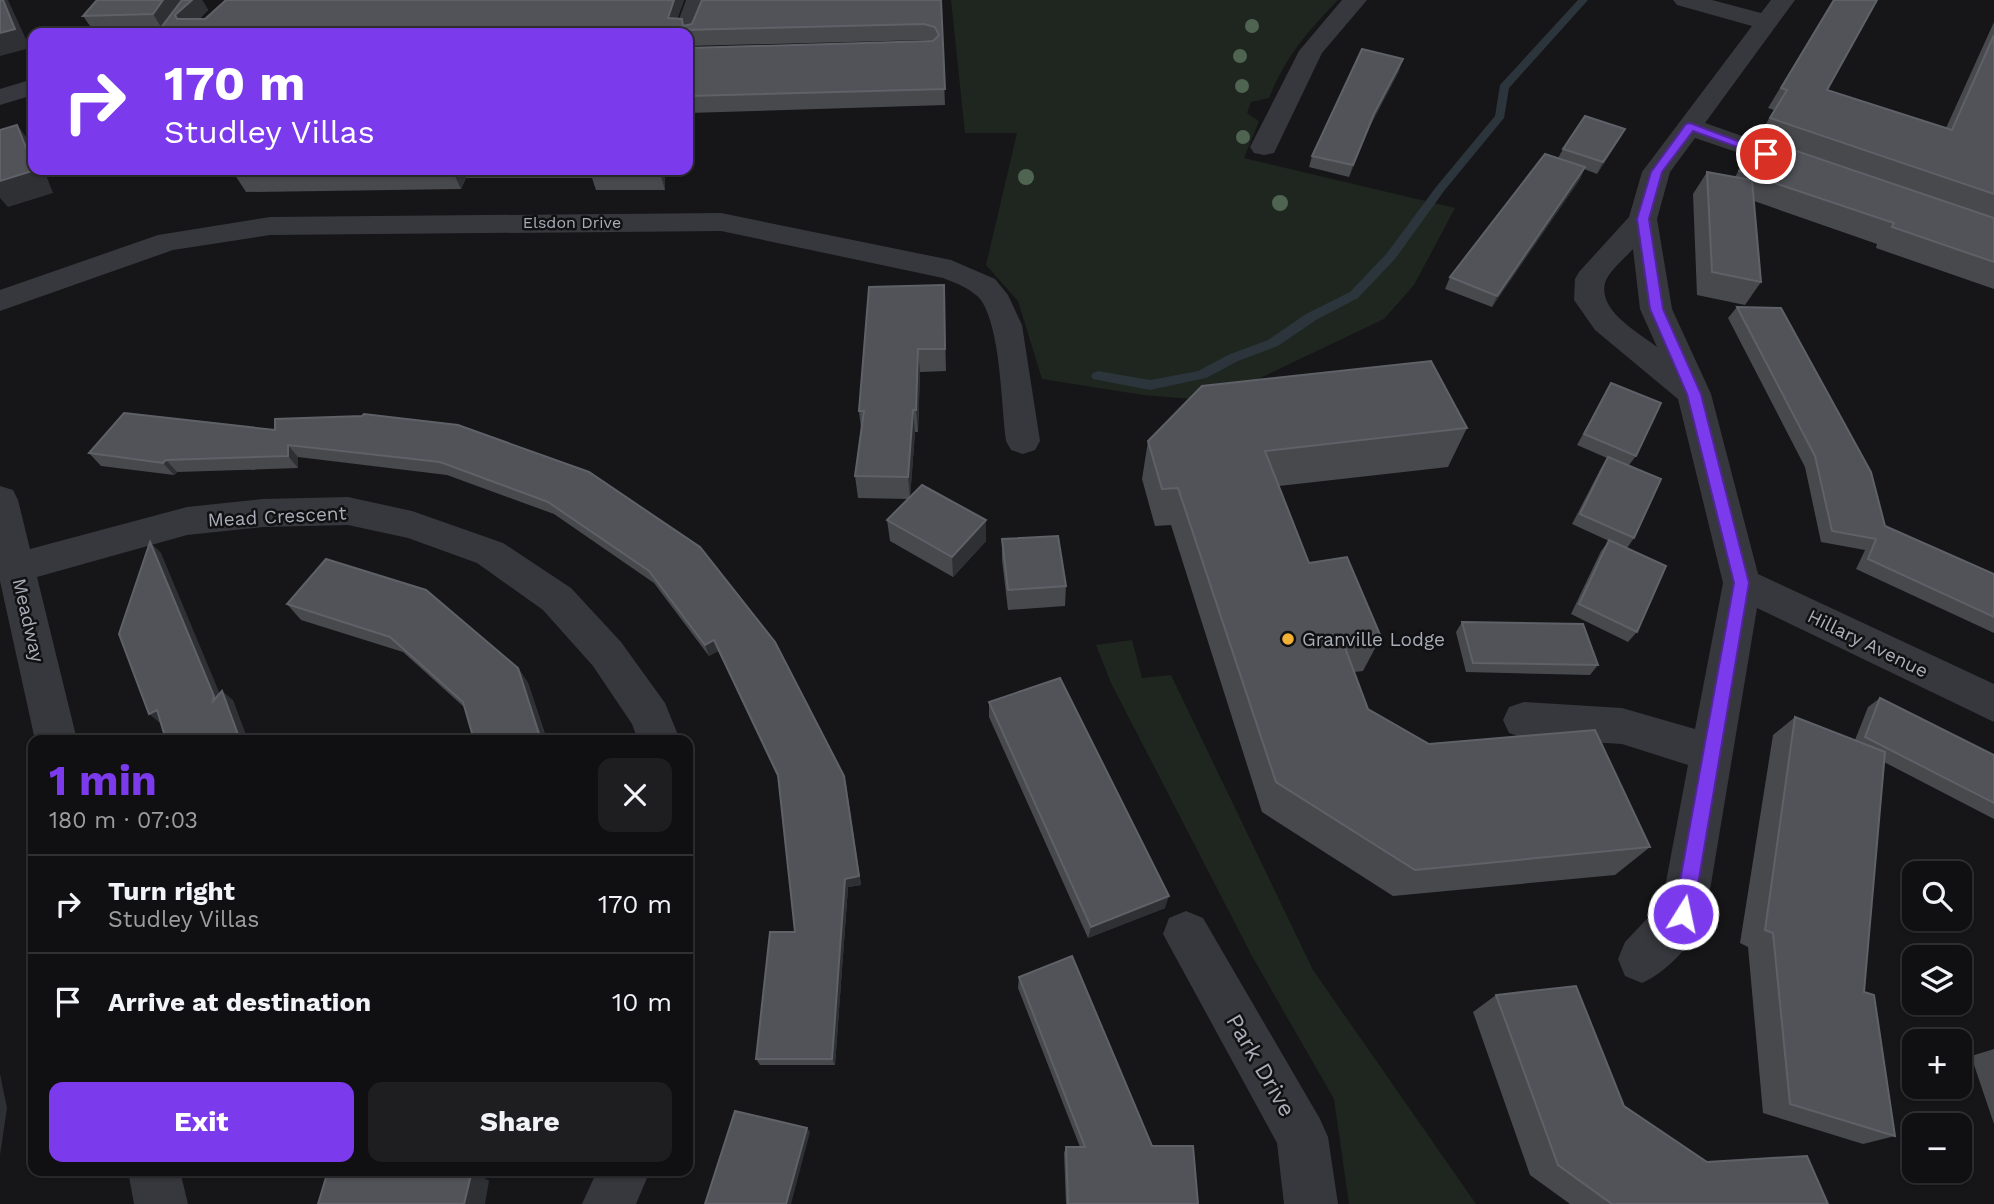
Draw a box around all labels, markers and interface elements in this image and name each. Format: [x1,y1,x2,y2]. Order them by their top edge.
text: 170 m [164,54,305,112]
icon: right [49,56,140,147]
text: Studley Villas [164,113,375,151]
pin [1736,124,1796,184]
icon: arrive [1747,135,1785,173]
street label: Elsdon Drive [523,213,621,232]
street label: Mead Crescent [207,501,347,532]
street label: Meadway [8,576,49,664]
street label: Hillary Avenue [1804,604,1932,683]
place label: Granville Lodge [1302,628,1445,651]
marker: Granville Lodge [1280,631,1296,647]
text: 1 min [49,756,157,805]
button: close [598,758,672,832]
text: 180 m · 07:03 [49,807,198,834]
map controls [1902,861,1972,1183]
button: search [1902,861,1972,931]
text: Turn right [108,876,235,906]
position arrow [1646,877,1720,951]
icon: right [49,885,87,923]
text: 170 m [598,889,672,919]
text: Studley Villas [108,906,259,933]
button: layers [1902,945,1972,1015]
icon: arrive [49,983,87,1021]
text: Arrive at destination [108,987,371,1017]
text: 10 m [612,987,672,1017]
street label: Park Drive [1220,1009,1301,1121]
button: + [1902,1029,1972,1099]
button: Exit [49,1082,354,1162]
button: Share [368,1082,672,1162]
button: − [1902,1113,1972,1183]

